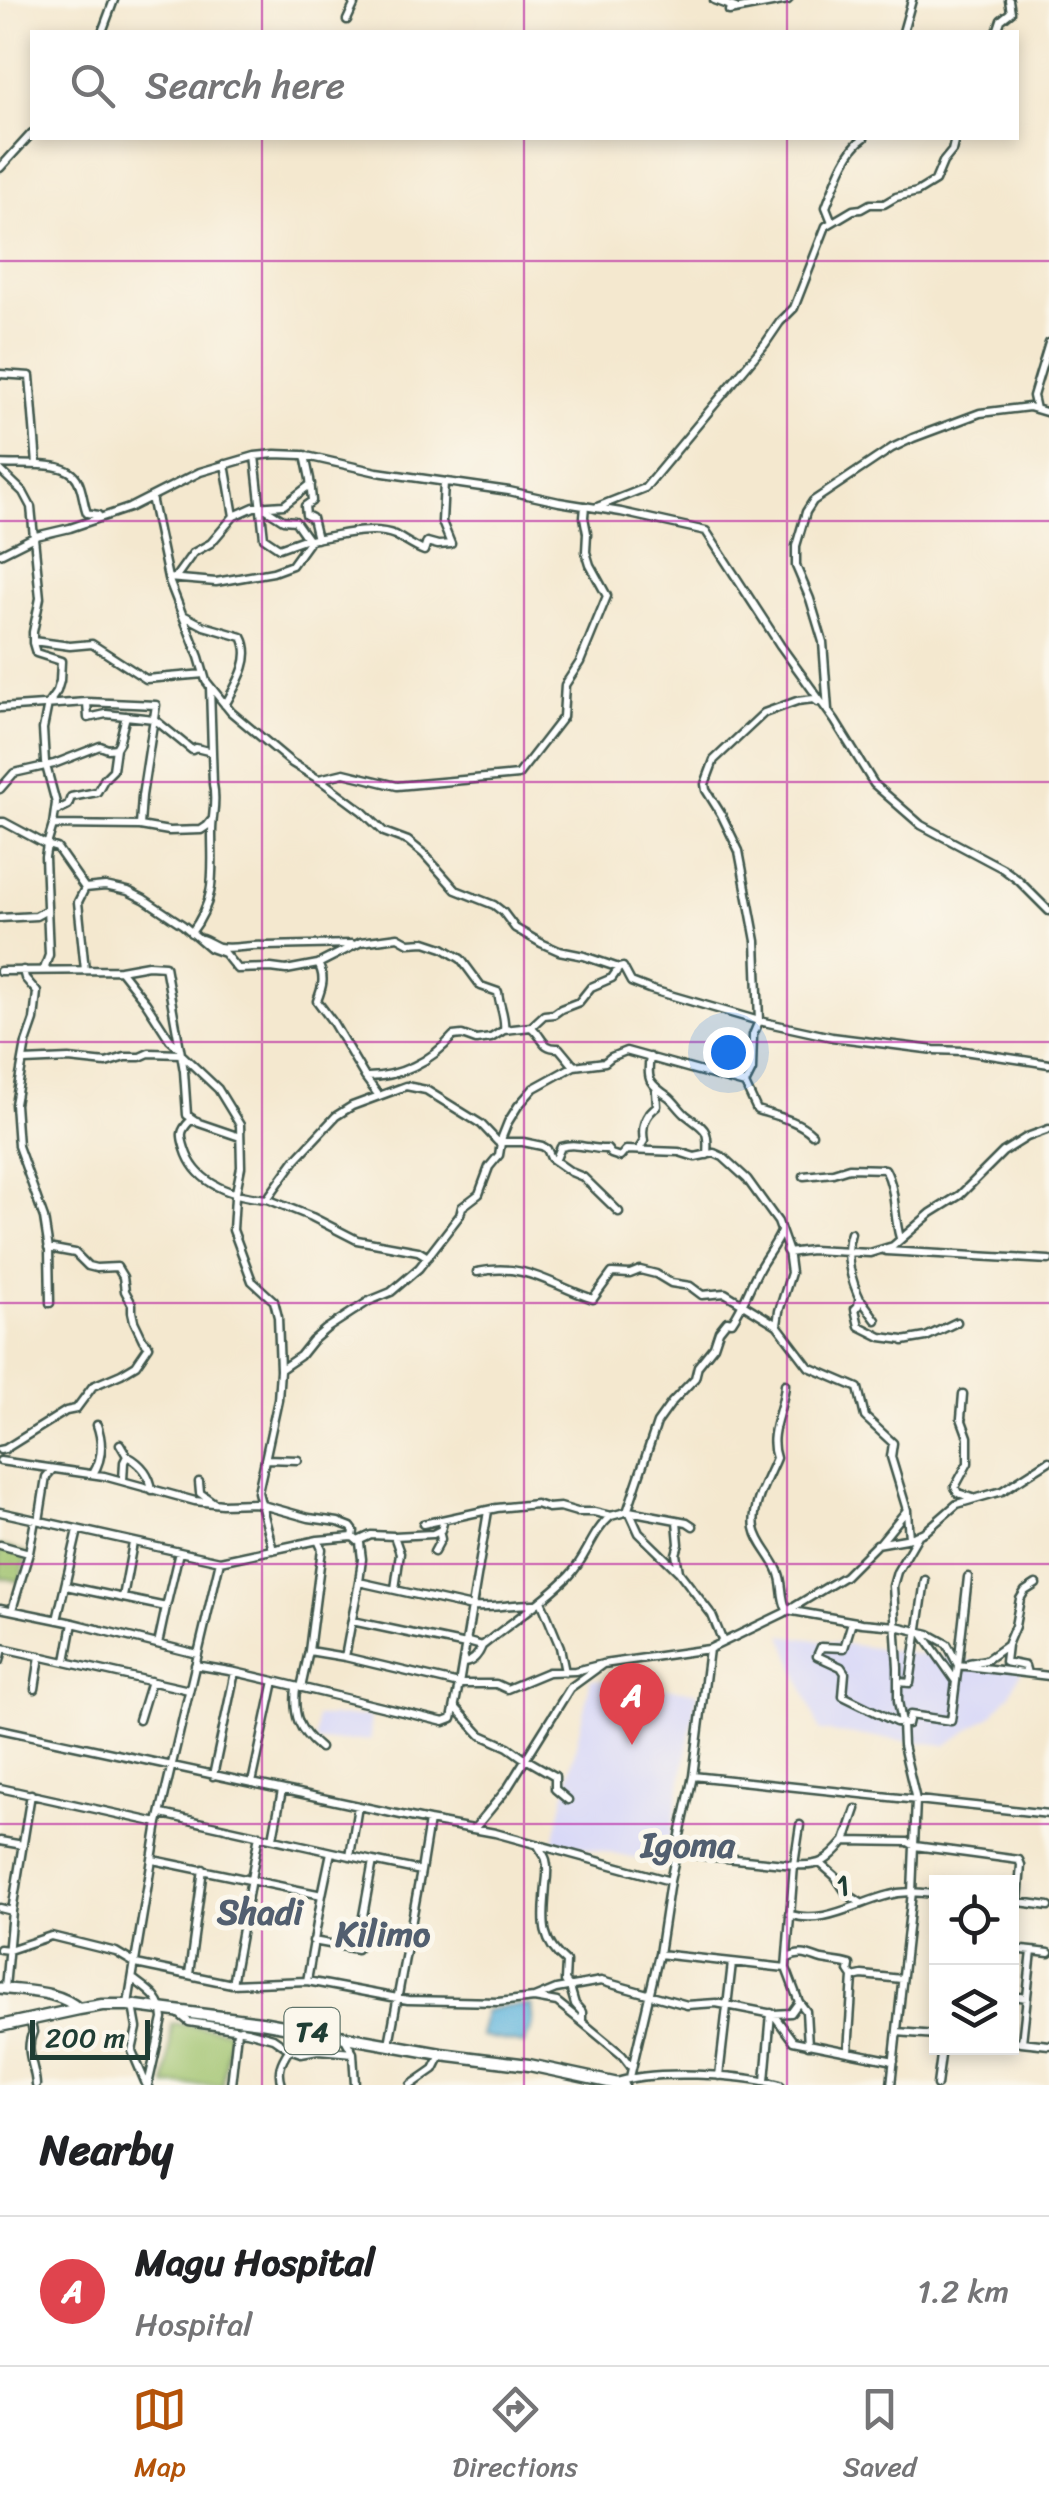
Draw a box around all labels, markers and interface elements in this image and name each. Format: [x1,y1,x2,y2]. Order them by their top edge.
search box [30,30,1019,140]
text: Search here [145,52,345,119]
icon: search [65,58,120,113]
your location [703,1027,754,1078]
pin: A [600,1662,664,1745]
district label: Igoma [639,1814,736,1876]
street label: 1 [829,1858,857,1914]
map controls [929,1875,1019,2055]
button: locate [929,1875,1019,1965]
district label: Shadi [216,1881,305,1943]
district label: Kilimo [335,1903,431,1965]
button: layers [929,1965,1019,2055]
road number: T4 [284,2008,340,2054]
text: 200 m [45,2013,125,2062]
scale bar [30,2015,150,2060]
text: Nearby [40,2113,173,2187]
text: Magu Hospital [135,2229,375,2296]
text: A [62,2263,83,2320]
text: 1.2 km [917,2263,1009,2320]
text: Hospital [135,2296,252,2353]
tab: Map [132,2382,187,2491]
tab: Directions [452,2382,578,2491]
tab: Saved [843,2382,917,2491]

